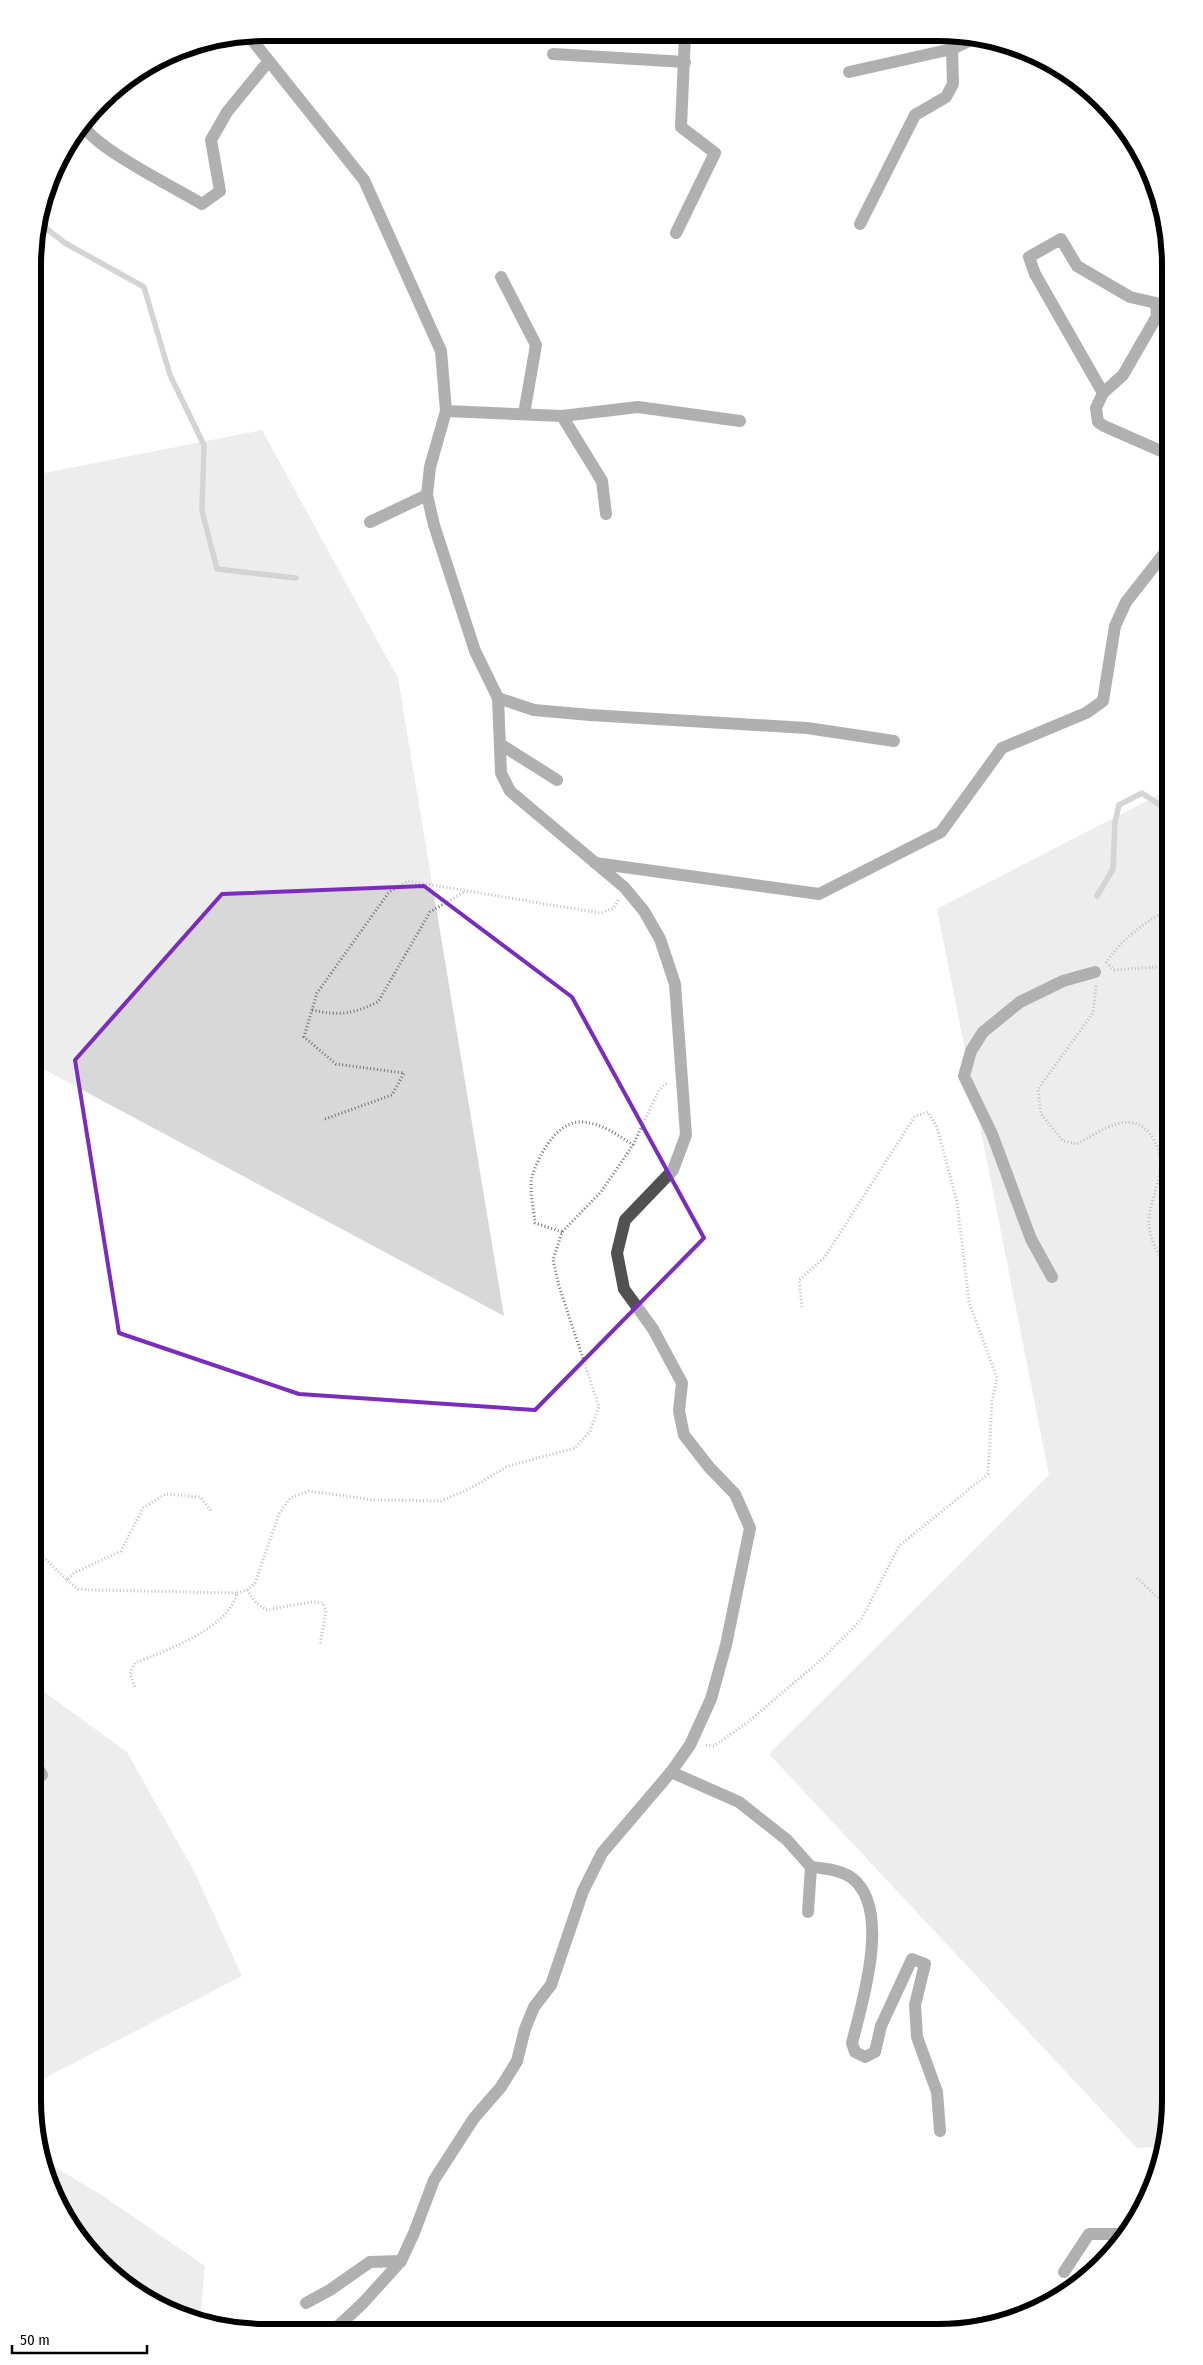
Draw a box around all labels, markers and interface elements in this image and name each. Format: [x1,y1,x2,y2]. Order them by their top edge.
scale bar [12,2322,148,2354]
text: 50 m [20,2331,50,2349]

